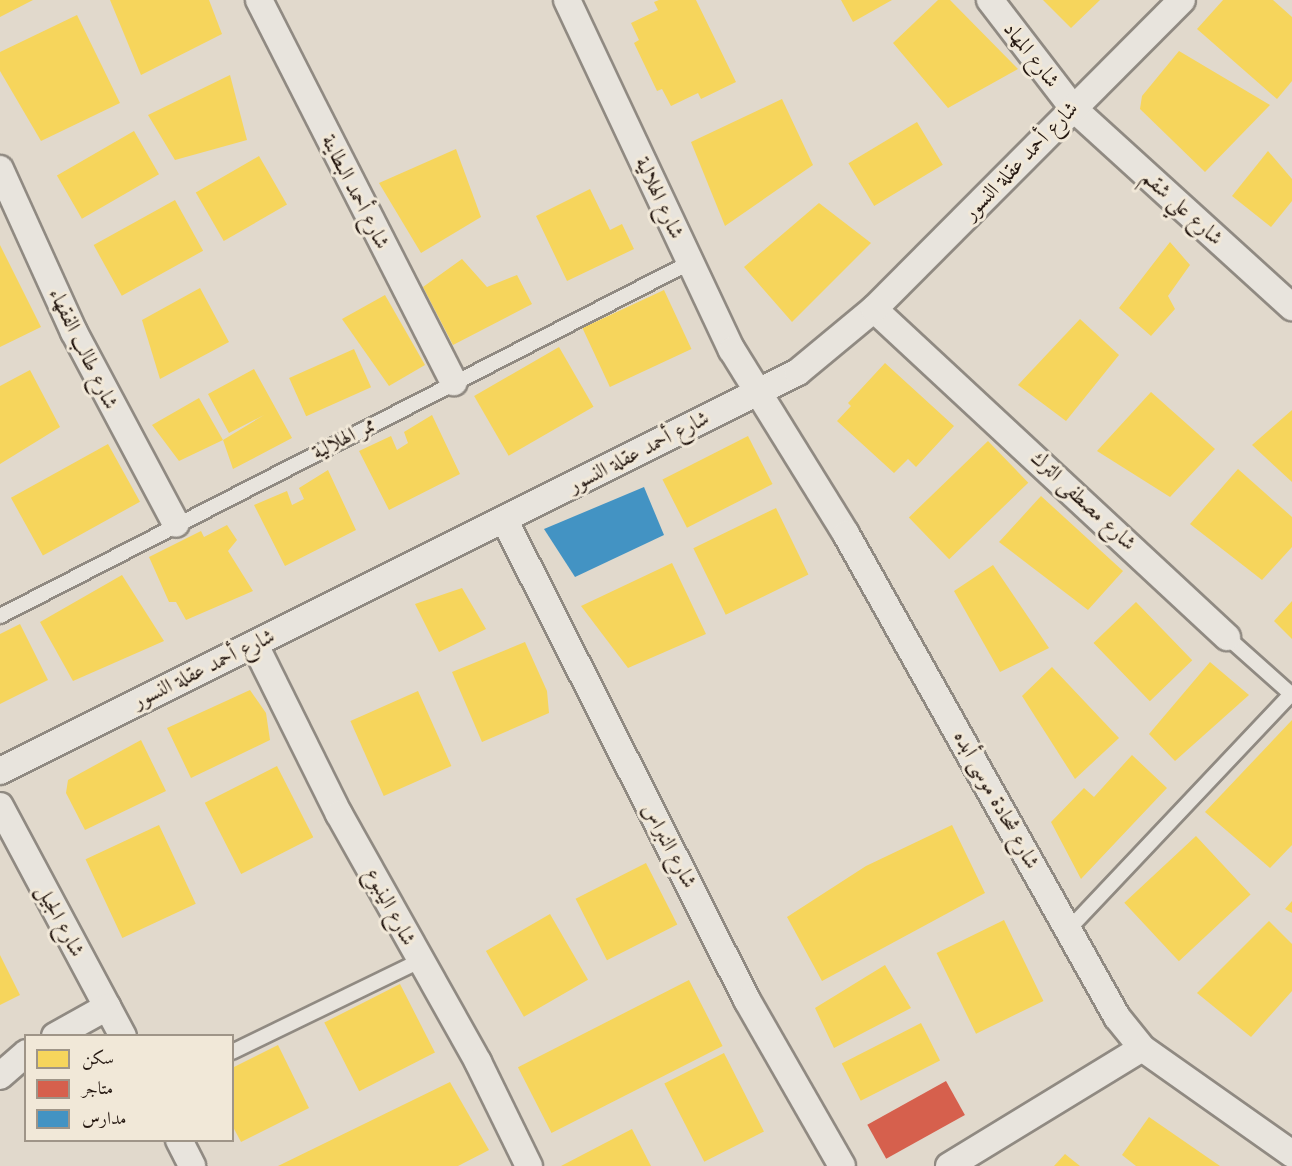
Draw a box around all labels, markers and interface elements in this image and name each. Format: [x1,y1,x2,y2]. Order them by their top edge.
street label: شارع المهاد [998,17,1064,93]
street label: شارع أحمد عقلة النسور [958,97,1084,225]
street label: شارع أحمد البطاينة [315,130,395,254]
street label: شارع الهلالية [629,153,689,243]
street label: شارع علي شقم [1136,165,1228,251]
street label: شارع طالب الفقهاء [43,284,123,414]
street label: شارع أحمد عقلة النسور [564,406,714,498]
street label: ممر الهلالية [308,412,380,466]
street label: شارع مصطفى الترك [1025,446,1141,556]
street label: شارع أحمد عقلة النسور [129,624,279,714]
street label: شارع شحادة موسى أبده [948,726,1044,874]
street label: شارع النبراس [636,799,702,893]
street label: شارع الينبوع [359,864,421,950]
street label: شارع الجيل [30,880,90,962]
legend [24,1034,234,1142]
text: سكن [82,1046,114,1071]
text: متاجر [82,1076,113,1101]
text: مدارس [82,1106,126,1131]

